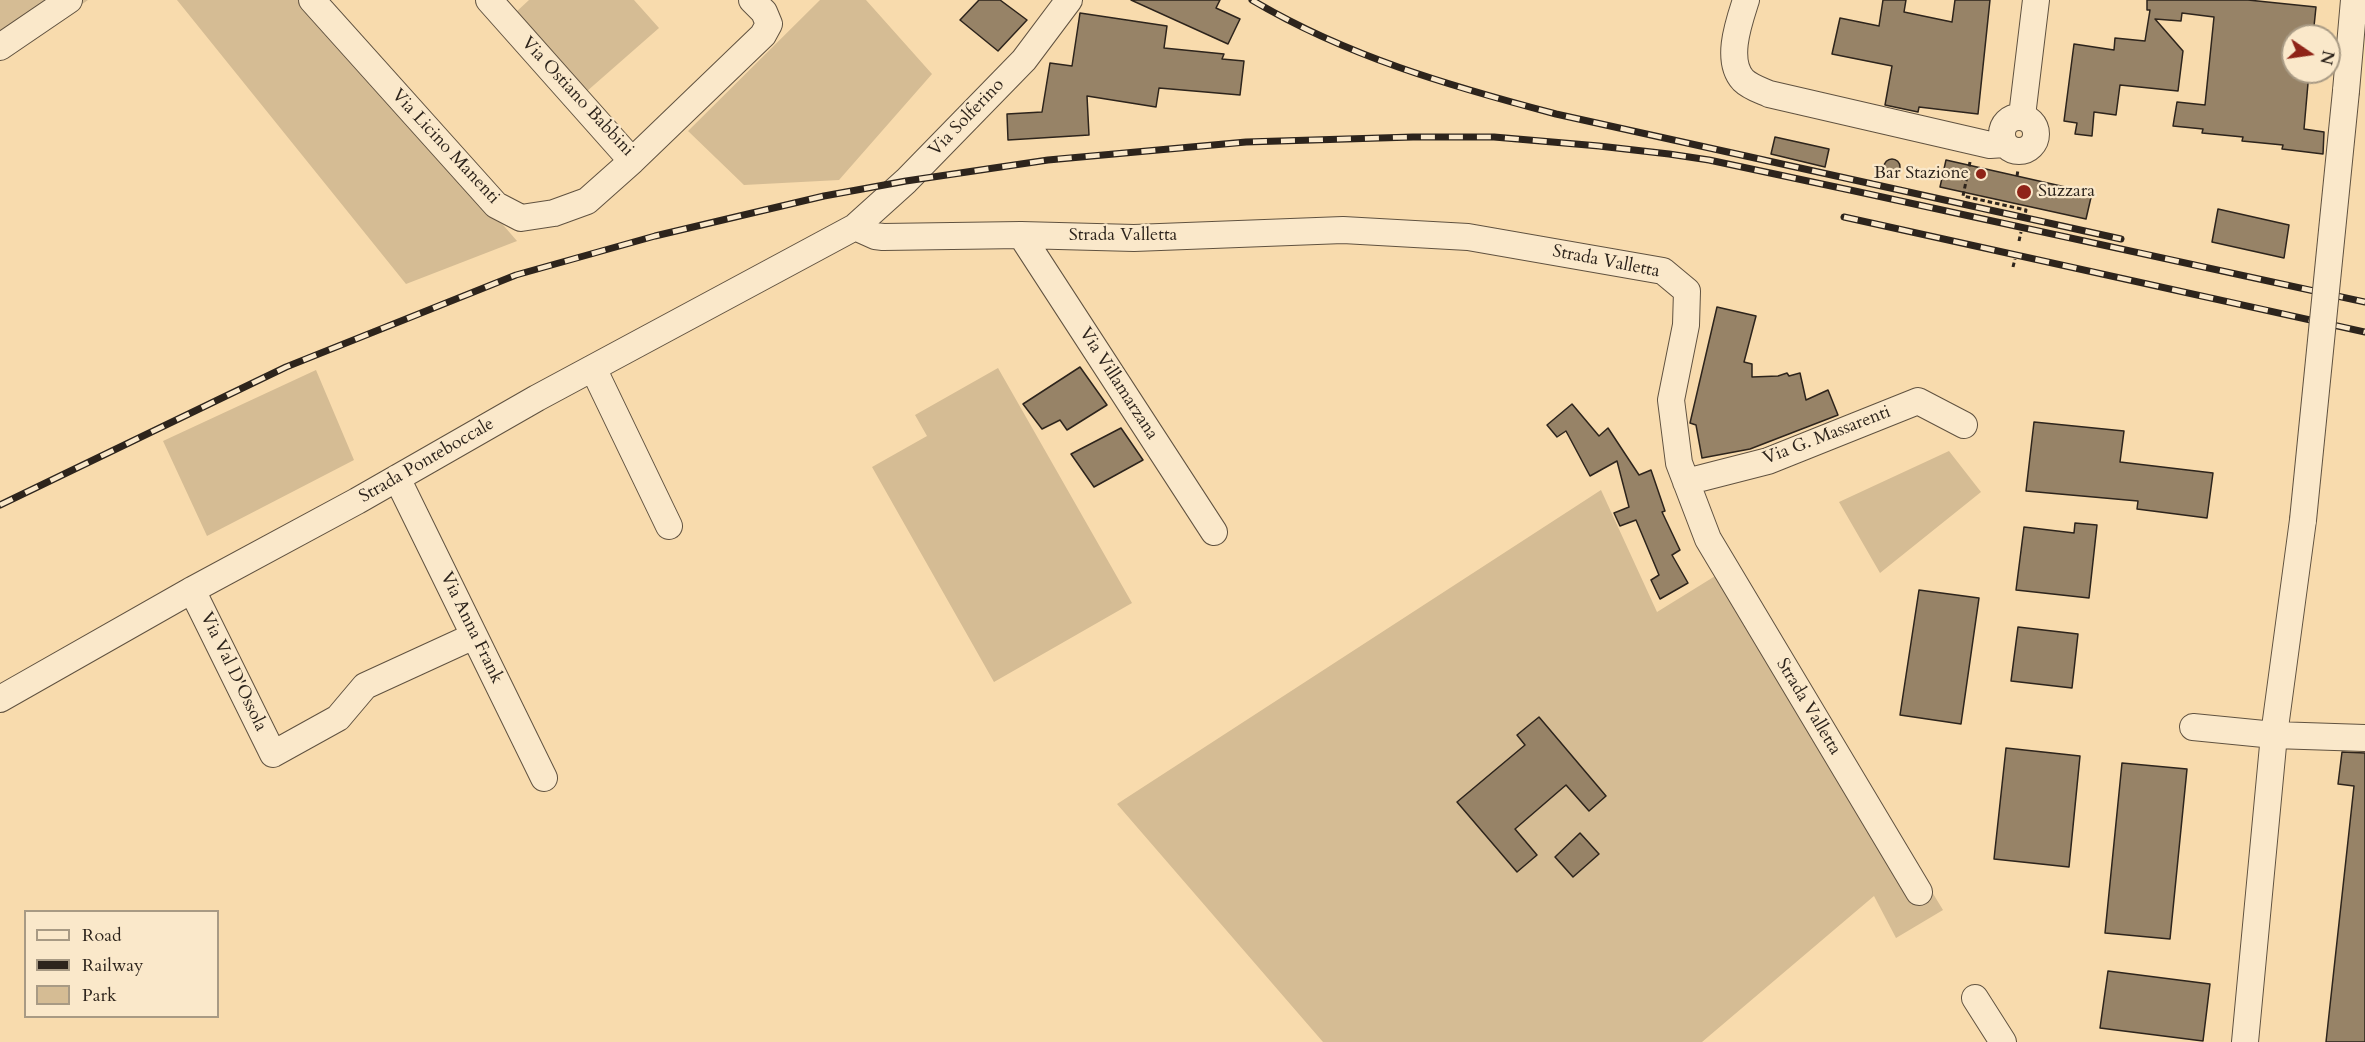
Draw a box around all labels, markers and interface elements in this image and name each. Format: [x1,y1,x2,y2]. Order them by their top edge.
north arrow [2281,24,2341,84]
street label: Via Ostiano Babbini [516,33,638,161]
text: N [2314,48,2339,67]
street label: Via Solferino [925,75,1009,161]
street label: Via Licino Manenti [386,85,504,209]
place label: Bar Stazione [1874,163,1969,185]
marker: Bar Stazione [1974,167,1988,181]
place label: Suzzara [2038,181,2095,203]
marker: Suzzara [2015,183,2033,201]
street label: Strada Valletta [1069,225,1177,247]
street label: Strada Valletta [1551,241,1661,283]
street label: Via Villamarzana [1074,324,1162,444]
street label: Via G. Massarenti [1760,402,1894,470]
street label: Strada Ponteboccale [356,414,498,508]
street label: Via Anna Frank [435,569,507,687]
street label: Via Val D'Ossola [195,609,271,735]
street label: Strada Valletta [1771,655,1845,759]
legend [24,910,219,1018]
text: Road [82,923,122,948]
text: Railway [82,953,144,978]
text: Park [82,983,117,1008]

